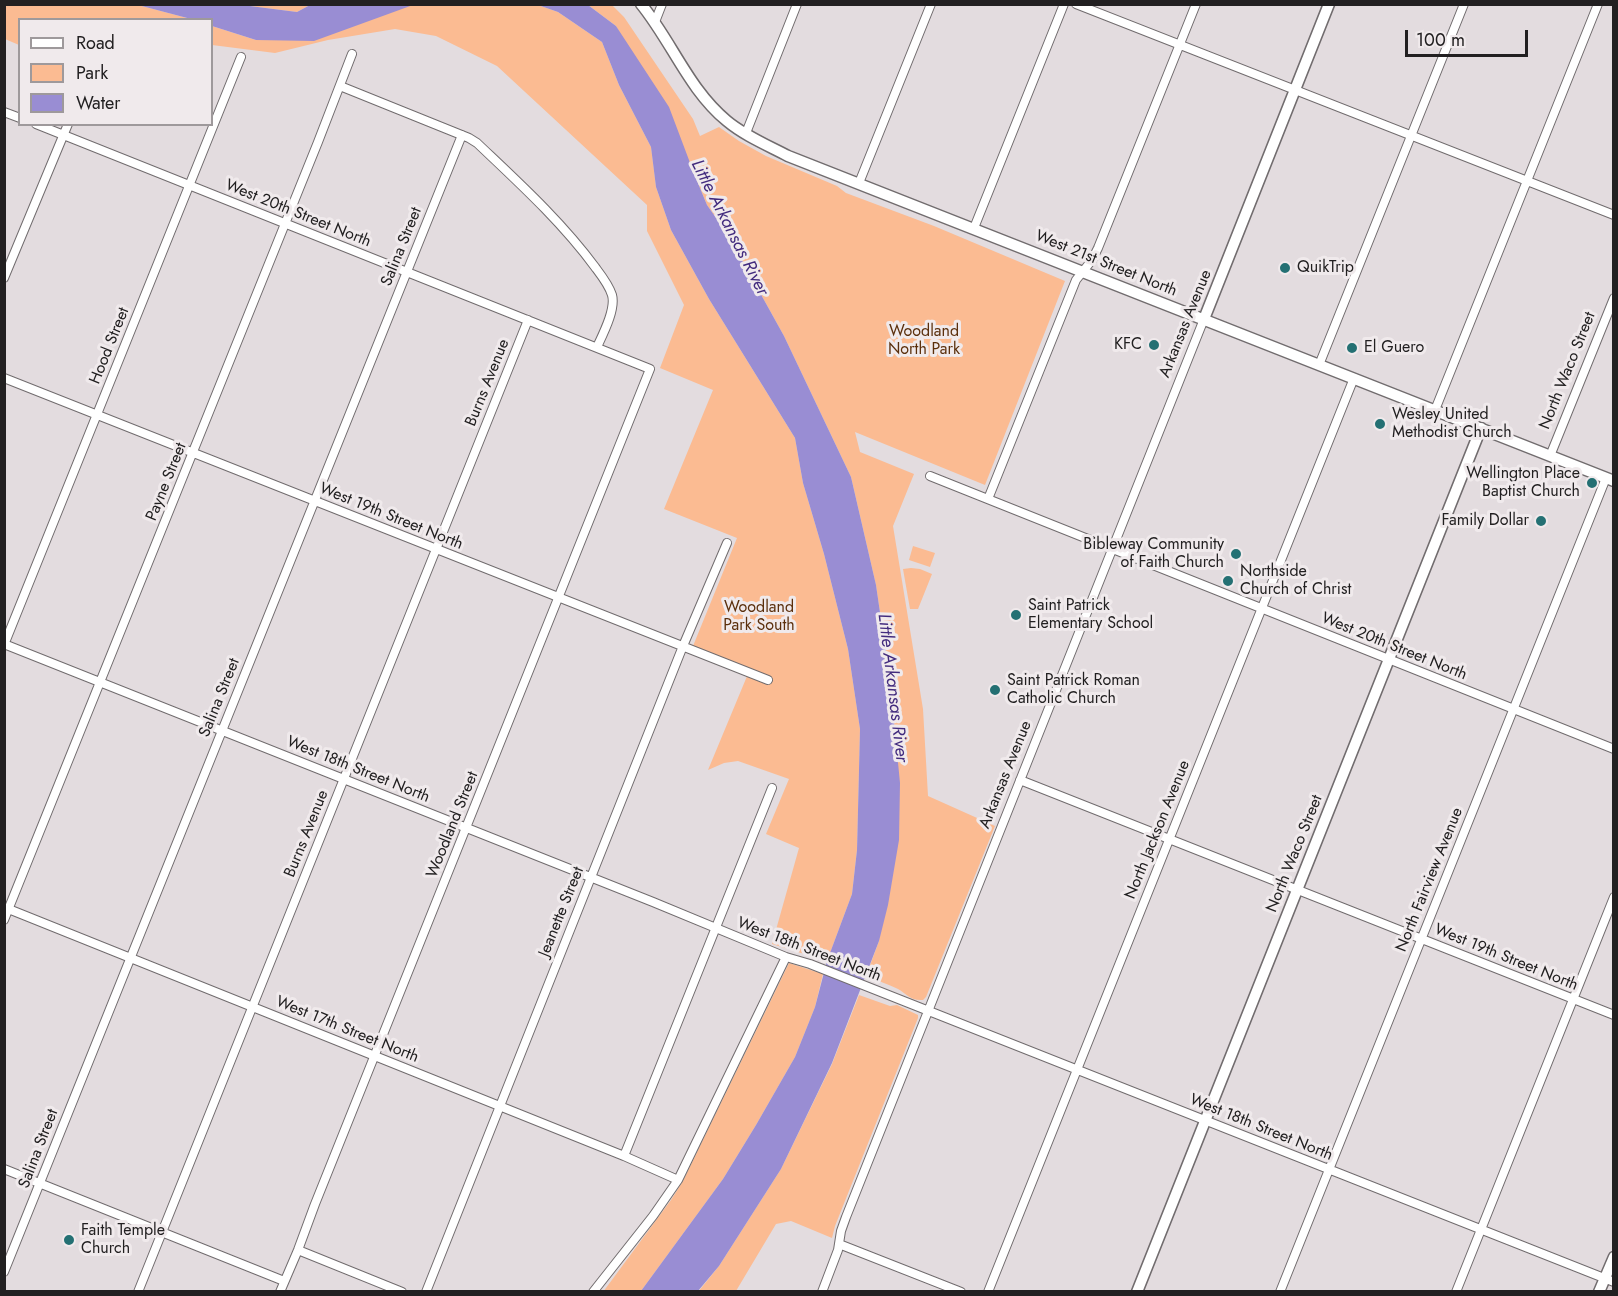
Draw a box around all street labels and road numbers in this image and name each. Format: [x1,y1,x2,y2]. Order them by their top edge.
street label: West 20th Street North [222,176,374,252]
street label: Salina Street [377,205,427,289]
street label: West 21st Street North [1032,227,1180,301]
street label: Arkansas Avenue [1156,267,1216,381]
street label: Hood Street [86,305,134,387]
street label: North Waco Street [1536,309,1600,433]
street label: Burns Avenue [462,337,514,429]
street label: Payne Street [143,440,191,524]
street label: West 19th Street North [316,479,466,555]
street label: West 20th Street North [1318,609,1470,685]
street label: Salina Street [195,656,245,740]
street label: Arkansas Avenue [976,718,1036,832]
street label: West 18th Street North [284,732,432,808]
street label: North Jackson Avenue [1121,758,1195,902]
street label: Woodland Street [423,769,483,881]
street label: Burns Avenue [281,788,333,880]
street label: North Waco Street [1263,792,1327,916]
street label: North Fairview Avenue [1392,805,1468,955]
street label: Jeanette Street [535,864,589,960]
street label: West 18th Street North [734,914,884,986]
street label: West 19th Street North [1431,920,1581,996]
street label: West 17th Street North [273,993,421,1067]
street label: West 18th Street North [1187,1090,1335,1166]
street label: Salina Street [15,1107,63,1191]

